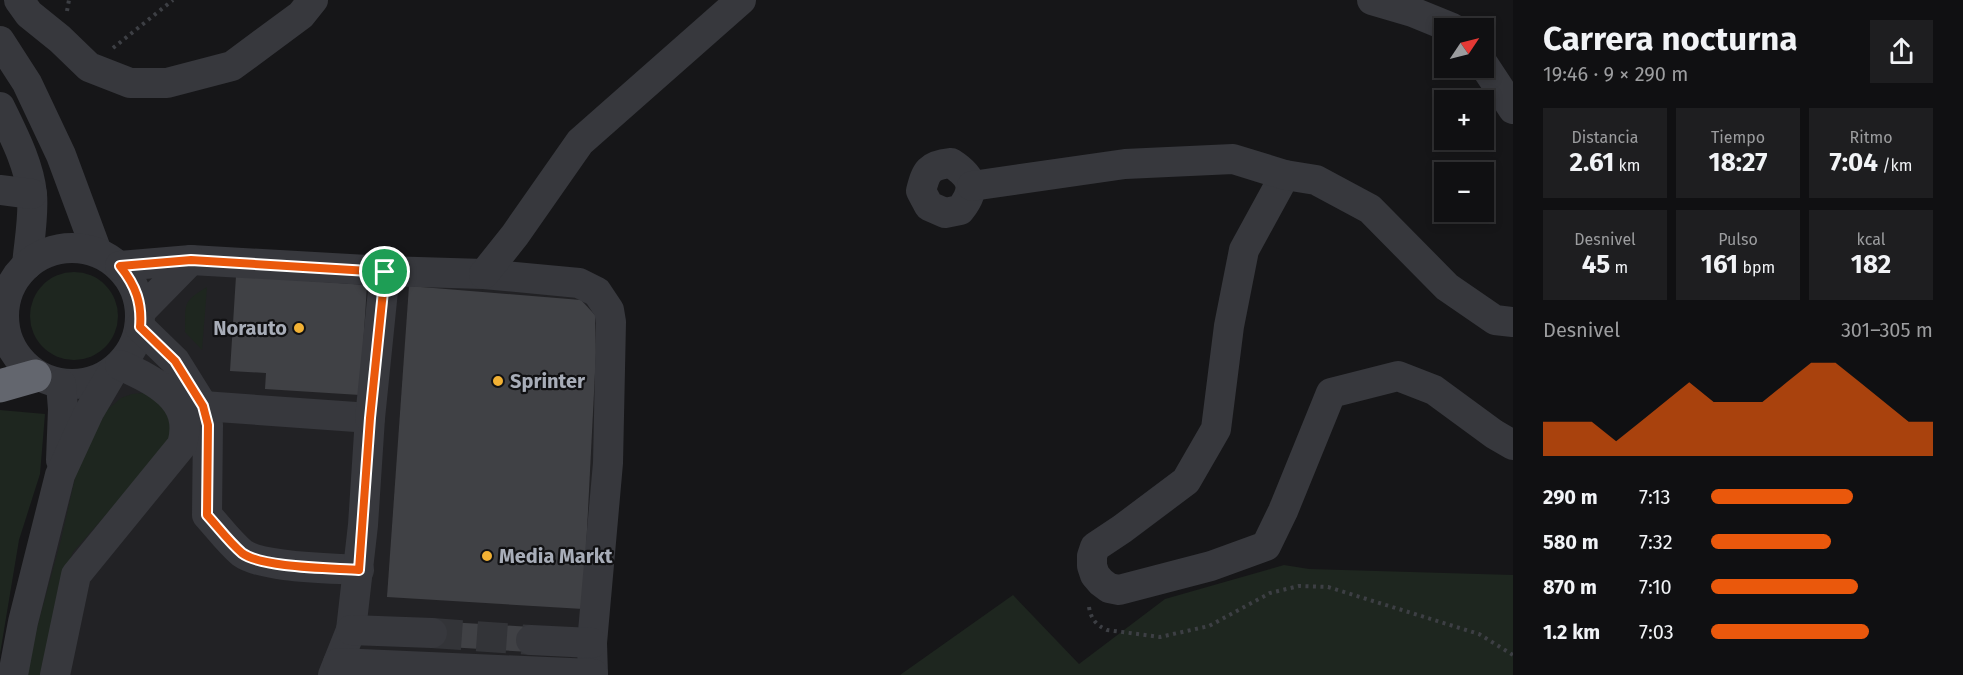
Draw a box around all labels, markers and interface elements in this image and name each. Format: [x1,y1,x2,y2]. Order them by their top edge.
north arrow [1434,18,1494,78]
map controls [1434,18,1494,222]
text: Carrera nocturna [1543,19,1798,59]
button: share [1870,20,1933,83]
text: 19:46 · 9 × 290 m [1543,62,1688,86]
button: + [1434,90,1494,150]
text: Distancia [1572,128,1638,147]
text: Tiempo [1711,128,1765,147]
text: Ritmo [1849,128,1893,147]
text: 2.61 [1570,147,1614,178]
text: 18:27 [1709,147,1767,178]
text: 7:04 [1830,147,1878,178]
text: km [1614,156,1640,175]
text: /km [1878,156,1912,175]
button: − [1434,162,1494,222]
text: Desnivel [1574,230,1636,249]
text: Pulso [1718,230,1758,249]
text: kcal [1857,230,1885,249]
pin [359,246,410,297]
text: 45 [1582,249,1610,280]
text: 161 [1701,249,1738,280]
text: 182 [1851,249,1891,280]
icon: arrive [368,255,401,288]
text: m [1610,258,1628,277]
text: bpm [1738,258,1775,277]
place label: Norauto [213,316,287,340]
text: Desnivel [1543,318,1620,342]
text: 301–305 m [1841,318,1933,342]
marker: Norauto [292,321,306,335]
place label: Sprinter [510,369,586,393]
marker: Sprinter [491,374,505,388]
text: 290 m [1543,485,1598,509]
text: 7:13 [1639,485,1671,509]
text: 580 m [1543,530,1599,554]
text: 7:32 [1639,530,1673,554]
place label: Media Markt [499,544,613,568]
marker: Media Markt [480,549,494,563]
text: 870 m [1543,575,1597,599]
text: 7:10 [1639,575,1672,599]
text: 1.2 km [1543,620,1600,644]
text: 7:03 [1639,620,1674,644]

